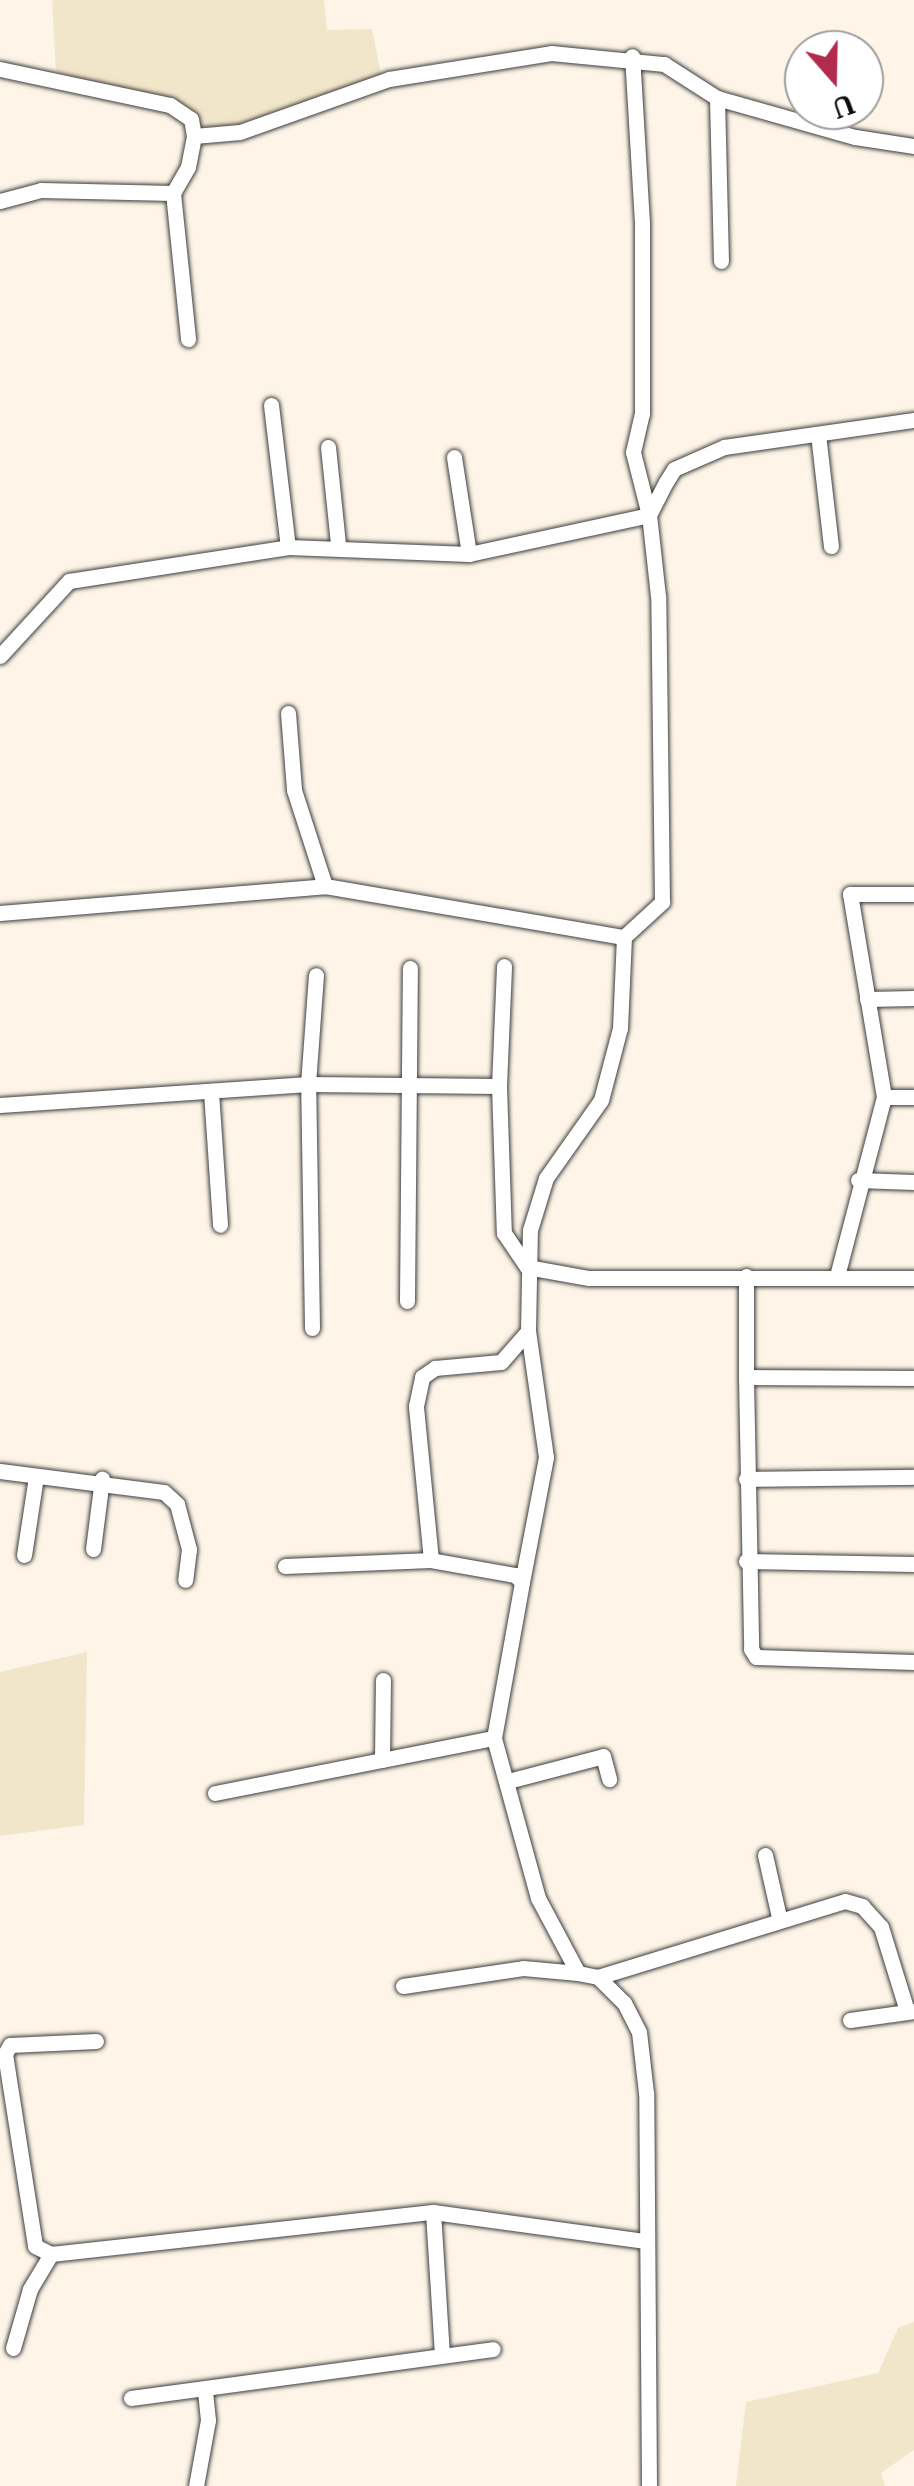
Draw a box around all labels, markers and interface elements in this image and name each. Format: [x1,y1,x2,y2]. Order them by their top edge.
north arrow [784,30,884,130]
text: U [827,86,860,128]

